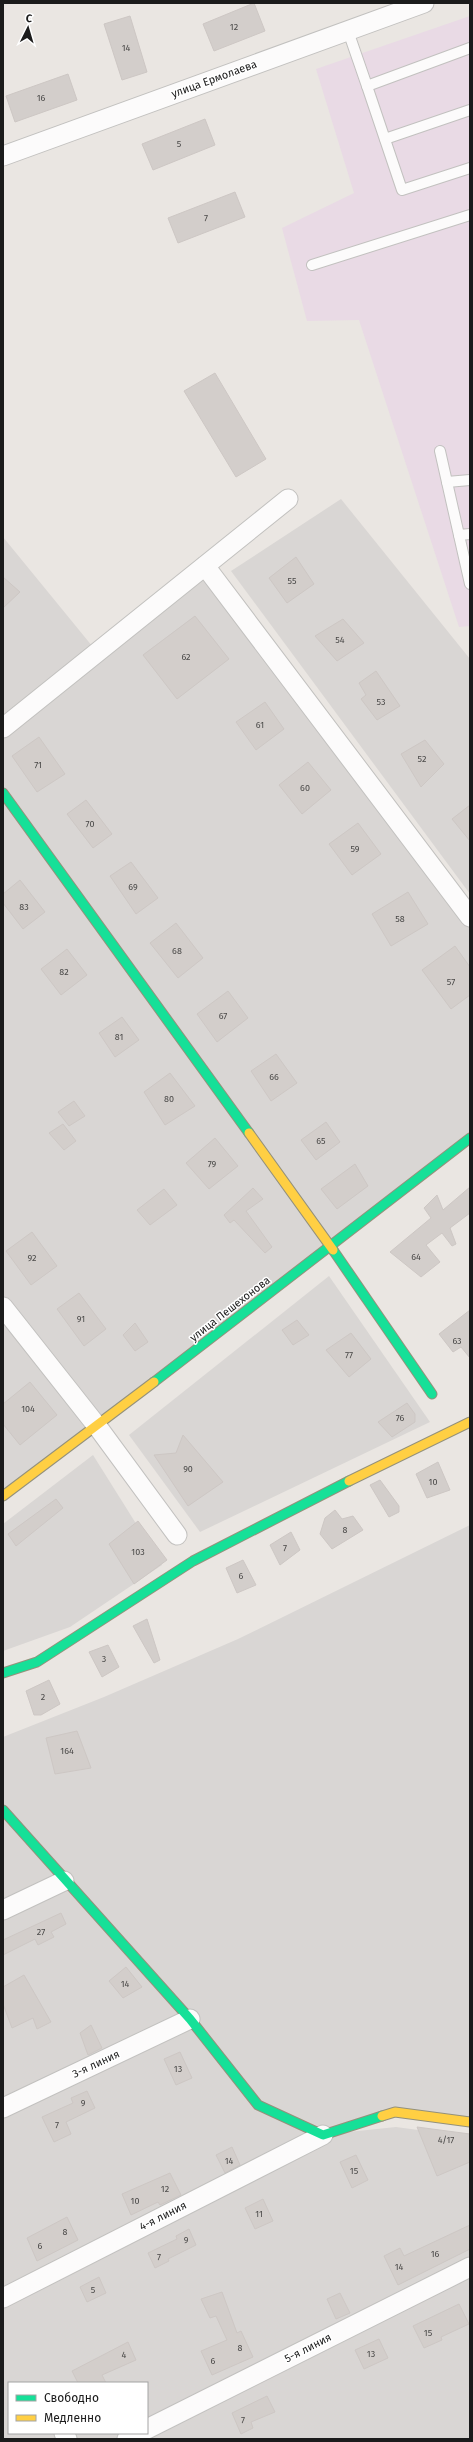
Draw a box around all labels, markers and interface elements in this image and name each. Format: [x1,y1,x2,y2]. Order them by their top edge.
north arrow [8,8,48,48]
text: С [25,12,33,25]
house number: 12 [230,22,238,32]
house number: 14 [122,43,131,53]
street label: улица Ермолаева [169,57,259,101]
house number: 16 [37,93,46,103]
house number: 5 [177,139,182,149]
house number: 7 [204,213,208,223]
house number: 55 [288,576,297,586]
house number: 54 [335,635,345,645]
house number: 62 [181,652,191,662]
house number: 53 [377,697,385,707]
house number: 61 [256,720,264,730]
house number: 52 [418,754,426,764]
house number: 71 [34,760,42,770]
house number: 60 [300,783,310,793]
house number: 70 [86,819,94,829]
house number: 59 [350,844,360,854]
house number: 69 [128,882,138,892]
house number: 83 [19,902,29,912]
house number: 58 [395,914,405,924]
house number: 68 [172,946,182,956]
house number: 82 [59,967,69,977]
house number: 57 [447,977,455,987]
house number: 67 [219,1011,227,1021]
house number: 81 [115,1032,123,1042]
house number: 66 [269,1072,279,1082]
house number: 80 [164,1094,174,1104]
house number: 65 [316,1136,326,1146]
house number: 79 [208,1159,217,1169]
house number: 64 [411,1252,421,1262]
house number: 92 [28,1253,36,1263]
street label: улица Пешехонова [187,1274,273,1344]
house number: 91 [77,1314,85,1324]
house number: 63 [452,1336,462,1346]
house number: 77 [345,1350,353,1360]
house number: 104 [21,1404,35,1414]
house number: 76 [396,1413,404,1423]
house number: 90 [183,1464,193,1474]
house number: 10 [429,1477,437,1487]
house number: 8 [343,1525,348,1535]
house number: 7 [283,1543,287,1553]
house number: 103 [131,1547,145,1557]
house number: 6 [239,1571,244,1581]
house number: 3 [102,1654,106,1664]
house number: 2 [41,1692,45,1702]
house number: 164 [60,1746,74,1756]
house number: 27 [37,1927,45,1937]
house number: 14 [121,1979,130,1989]
street label: 3-я линия [70,2047,122,2081]
house number: 13 [174,2064,182,2074]
house number: 9 [81,2098,86,2108]
house number: 7 [55,2120,59,2130]
house number: 4/17 [438,2135,454,2145]
house number: 14 [225,2156,234,2166]
house number: 15 [350,2166,359,2176]
house number: 12 [161,2184,169,2194]
house number: 10 [131,2196,139,2206]
street label: 4-я линия [137,2199,189,2233]
house number: 11 [255,2209,263,2219]
house number: 8 [63,2227,68,2237]
house number: 9 [184,2235,189,2245]
house number: 6 [38,2241,43,2251]
house number: 16 [431,2249,440,2259]
house number: 7 [157,2252,161,2262]
house number: 14 [395,2262,404,2272]
house number: 5 [91,2285,96,2295]
house number: 15 [424,2328,433,2338]
street label: 5-я линия [282,2331,334,2365]
house number: 8 [238,2343,243,2353]
house number: 13 [367,2349,375,2359]
house number: 4 [122,2350,127,2360]
house number: 6 [211,2356,216,2366]
legend [8,2382,148,2434]
text: Свободно [44,2391,99,2405]
text: Медленно [44,2411,101,2425]
house number: 7 [241,2415,245,2425]

